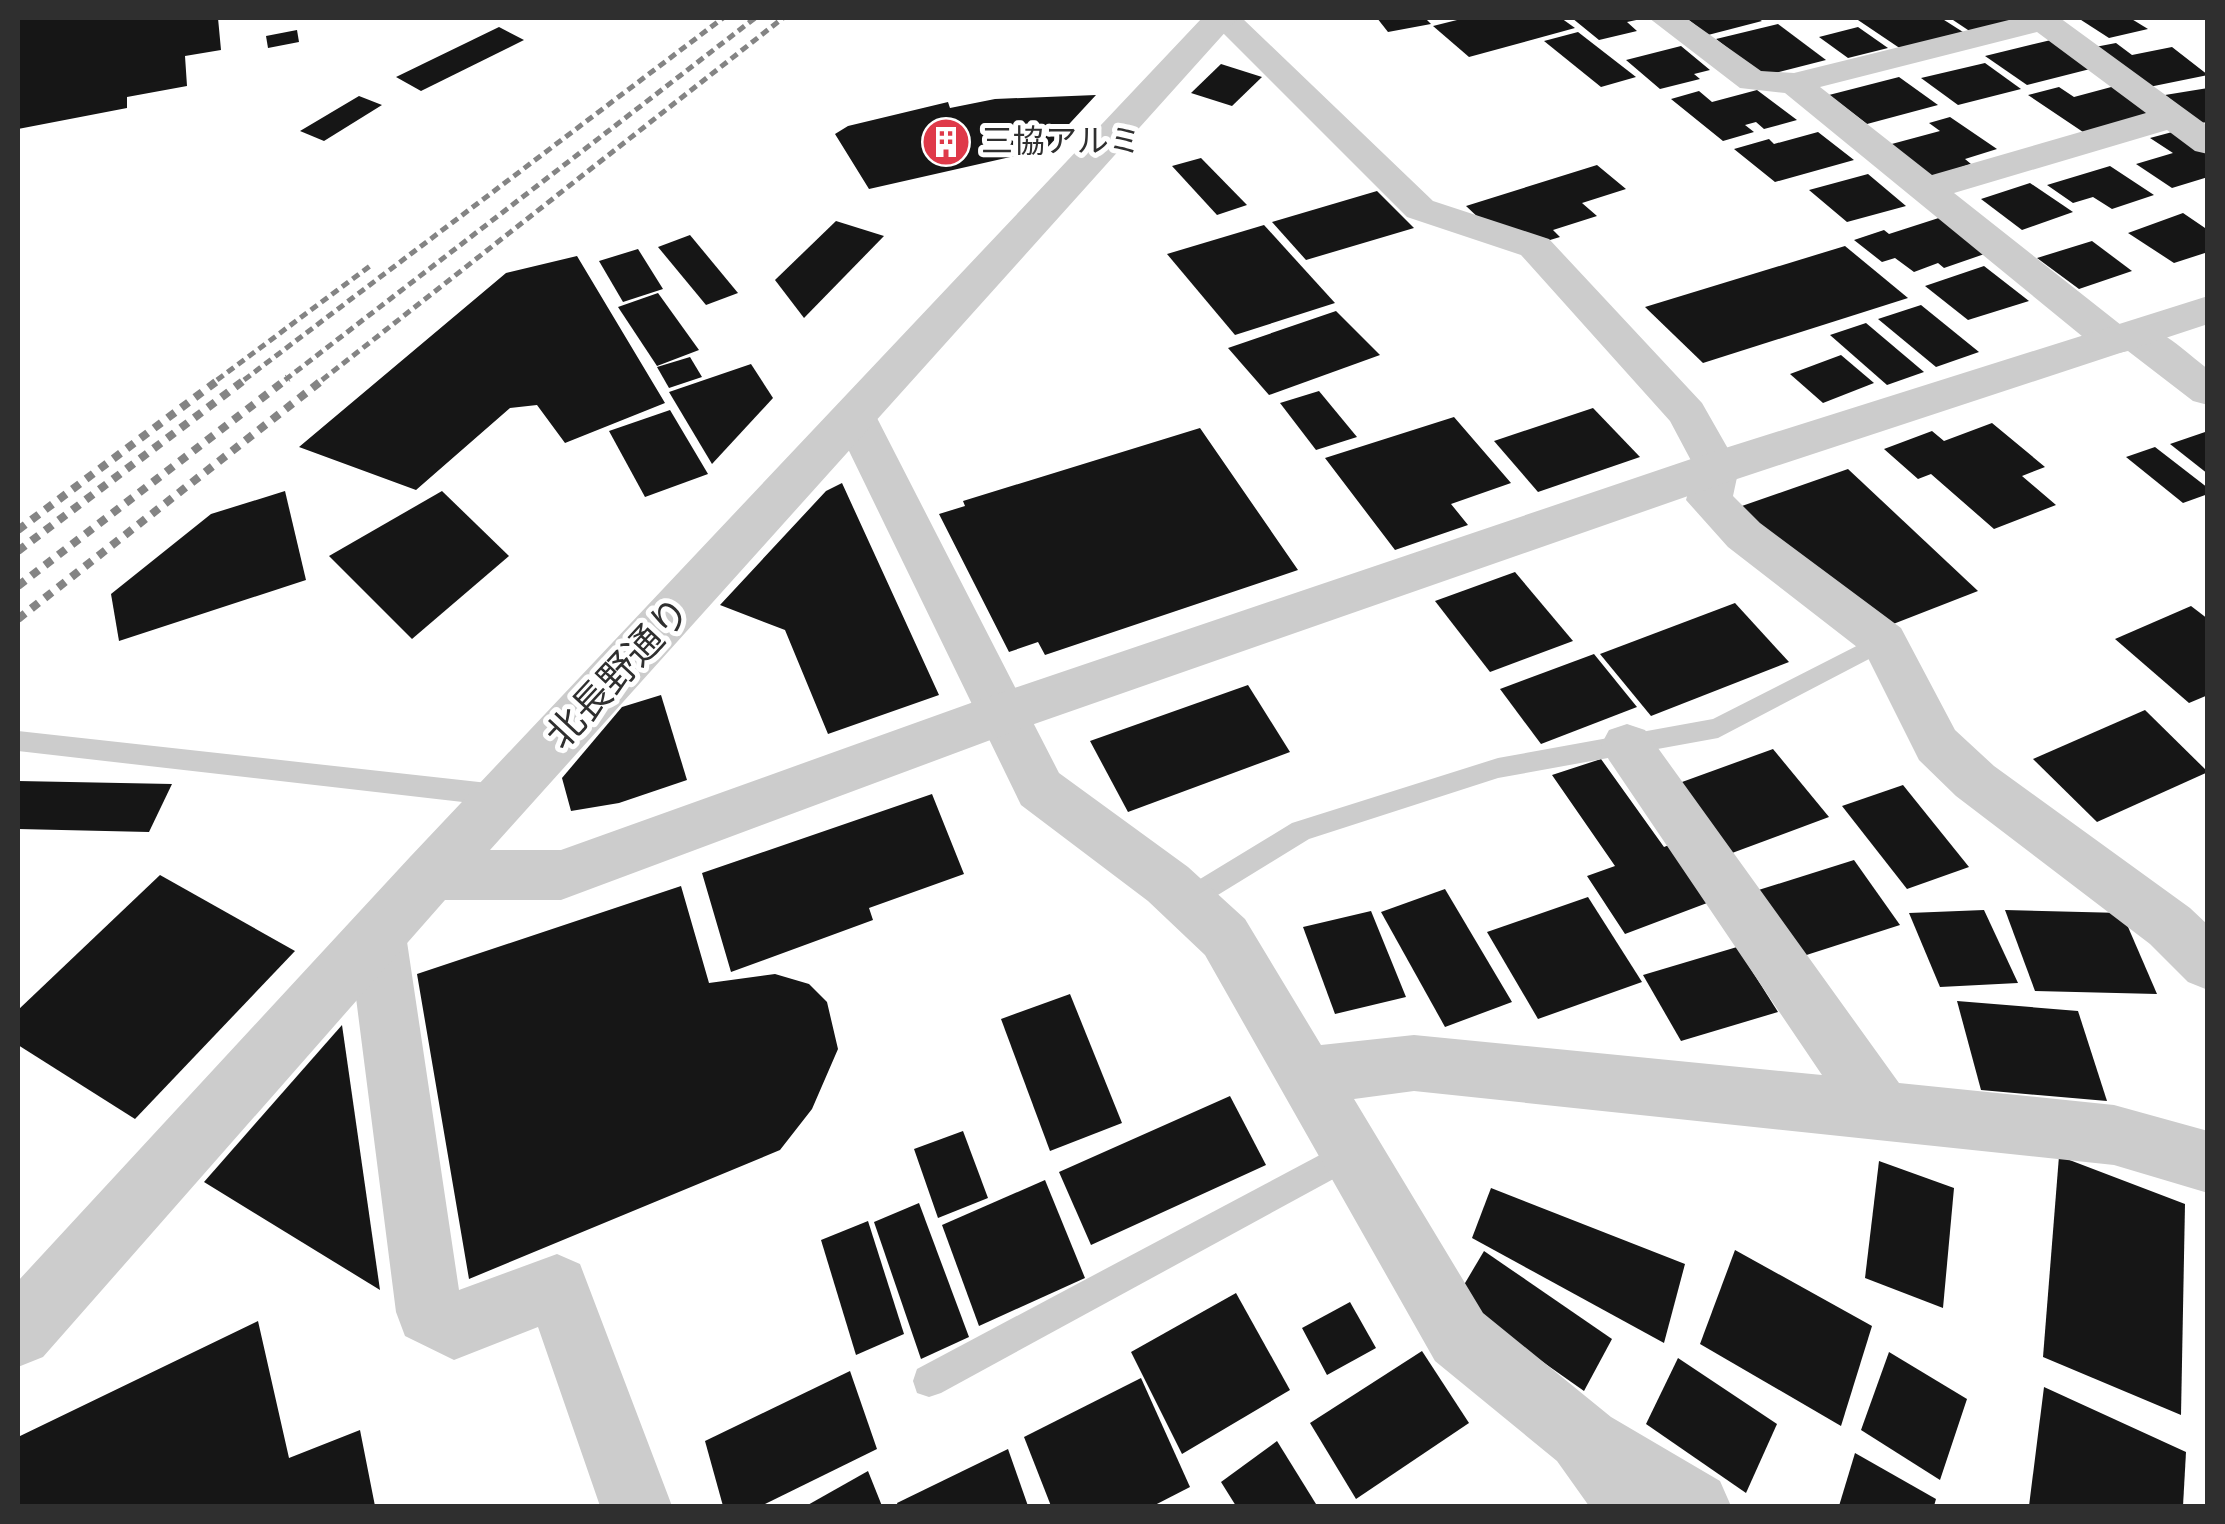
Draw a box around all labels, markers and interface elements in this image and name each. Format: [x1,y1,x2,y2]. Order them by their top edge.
building icon: 三協アルミ [920,116,972,168]
place label: 三協アルミ [981,123,1141,162]
street label: 北長野通り [538,589,700,759]

